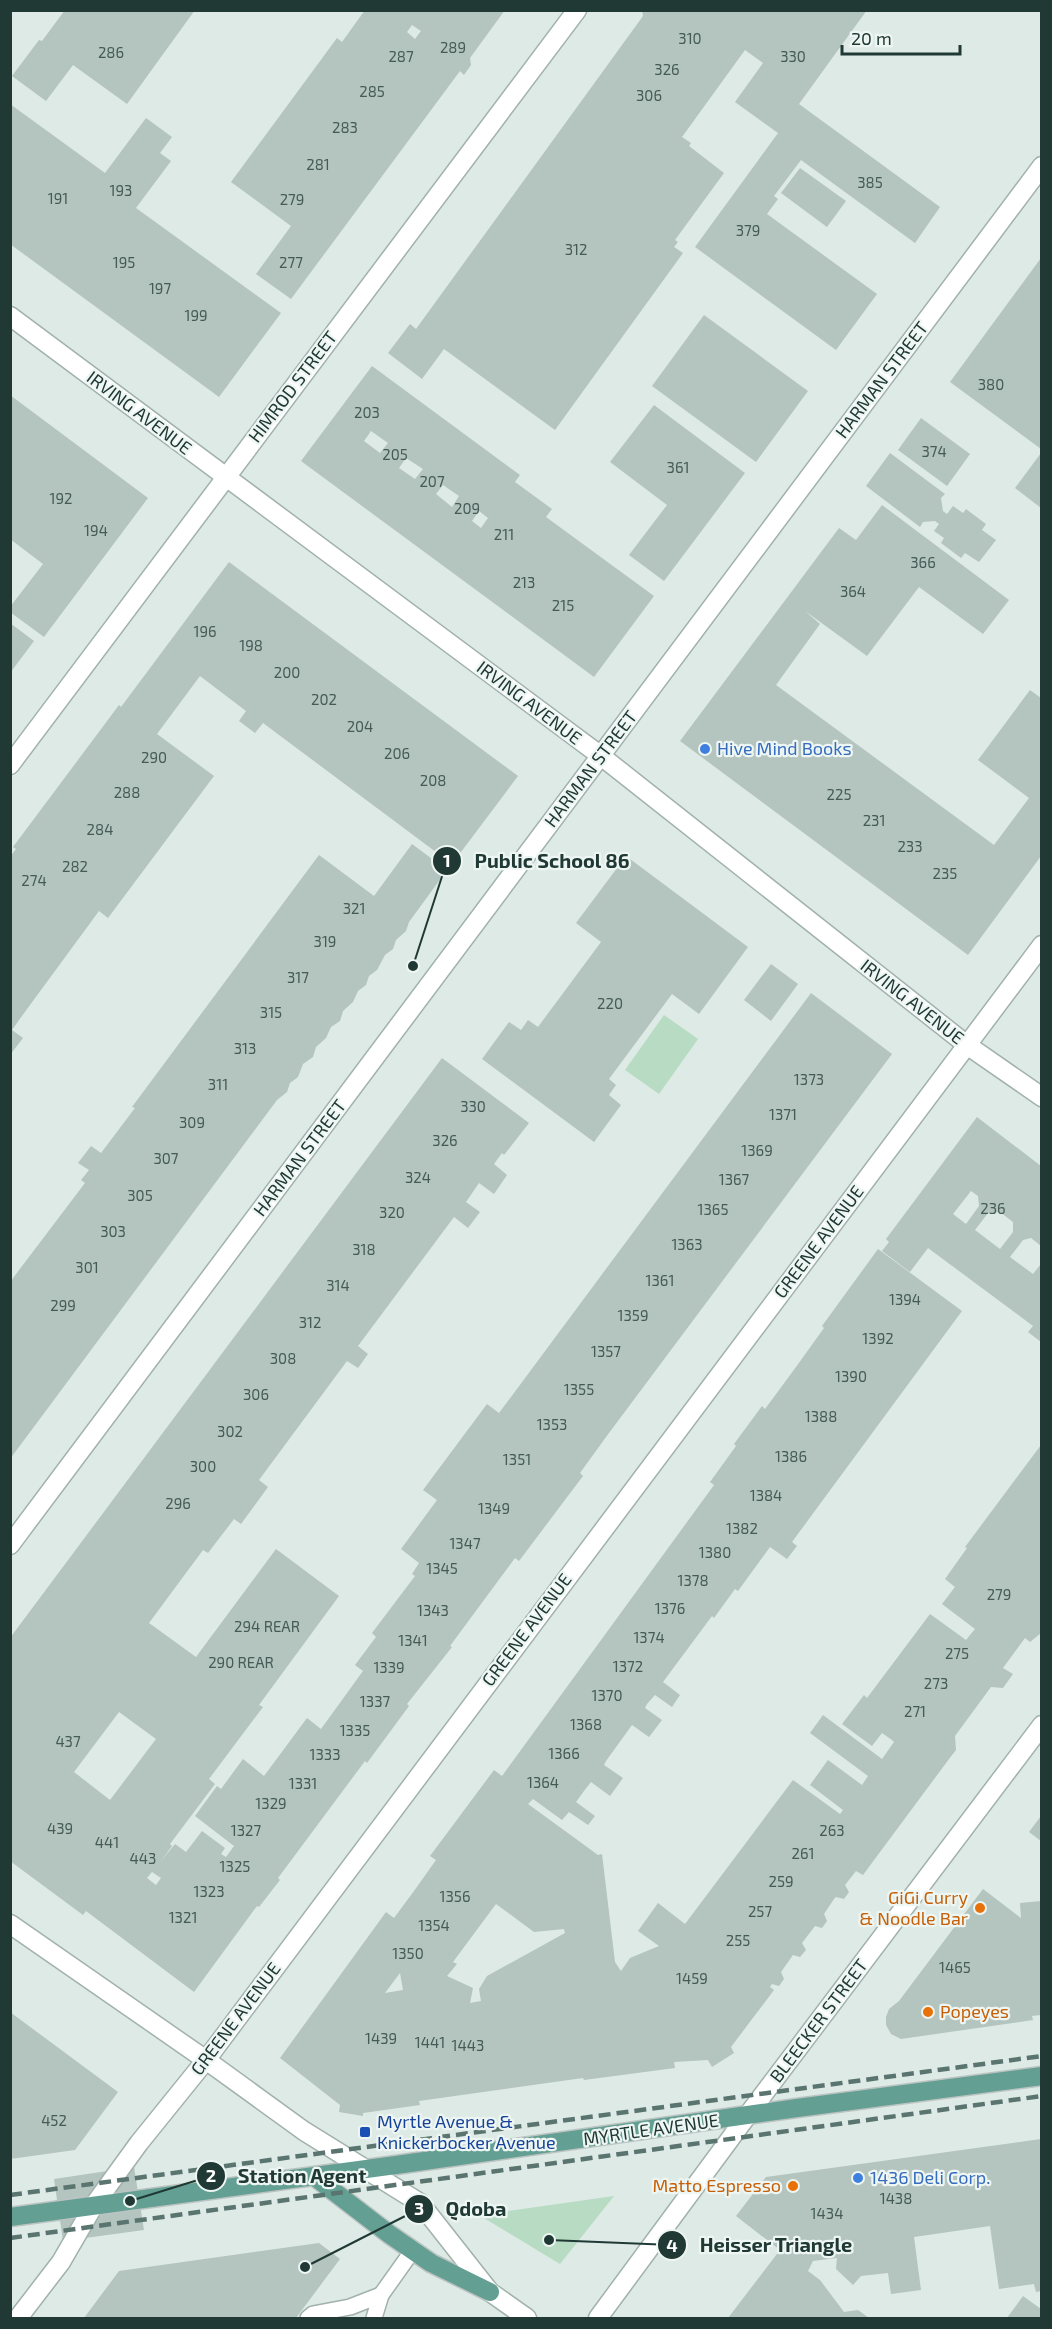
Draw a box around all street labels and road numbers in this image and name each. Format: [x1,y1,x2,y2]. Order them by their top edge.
street label: HARMAN STREET [830,316,933,442]
street label: HIMROD STREET [243,326,342,447]
street label: IRVING AVENUE [83,366,196,459]
street label: IRVING AVENUE [473,656,586,749]
street label: HARMAN STREET [539,705,642,831]
street label: IRVING AVENUE [856,954,969,1048]
street label: HARMAN STREET [248,1094,351,1220]
street label: GREENE AVENUE [769,1181,868,1302]
street label: GREENE AVENUE [477,1569,576,1690]
street label: BLEECKER STREET [765,1954,872,2086]
street label: GREENE AVENUE [186,1958,285,2079]
street label: MYRTLE AVENUE [582,2109,720,2149]

